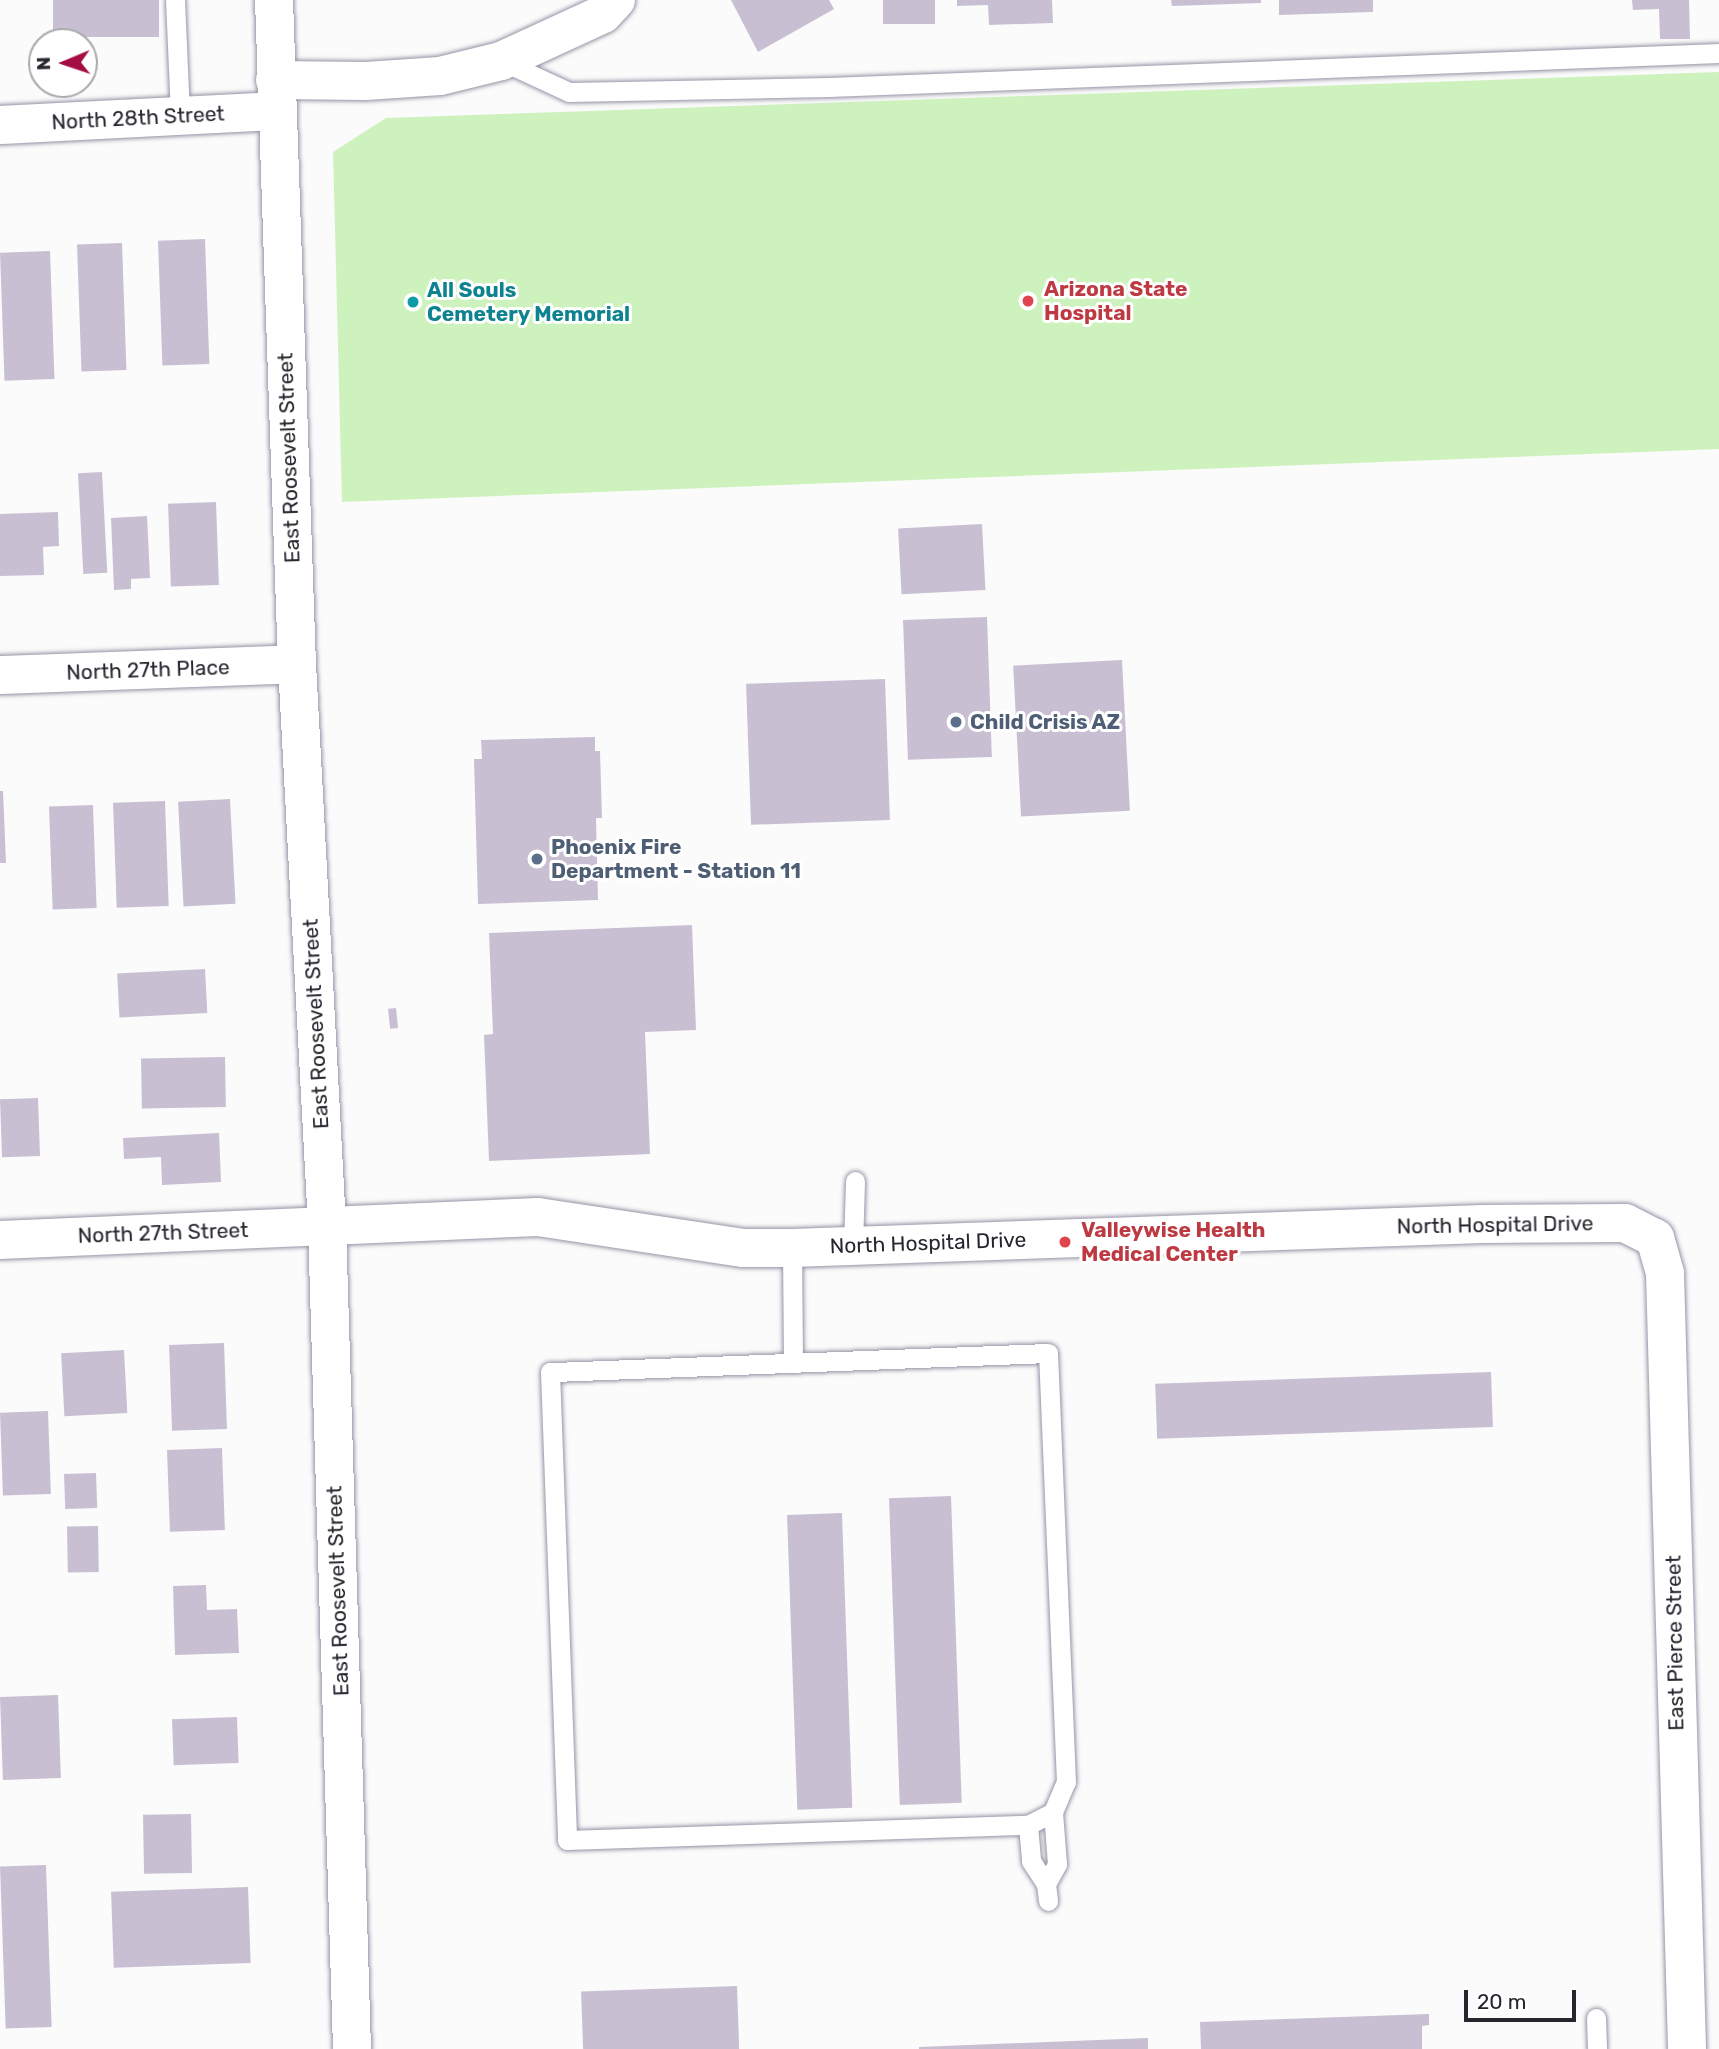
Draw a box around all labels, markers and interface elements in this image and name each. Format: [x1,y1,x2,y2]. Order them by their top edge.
north arrow [28,28,98,98]
text: N [32,56,55,71]
street label: North 28th Street [51,101,225,135]
place label: Arizona State Hospital [1044,276,1188,326]
place label: All Souls Cemetery Memorial [427,277,631,327]
marker: Arizona State Hospital [1018,291,1038,311]
marker: All Souls Cemetery Memorial [405,294,421,310]
street label: East Roosevelt Street [273,352,305,564]
street label: North 27th Place [66,655,230,685]
place label: Child Crisis AZ [970,709,1121,735]
marker: Child Crisis AZ [948,714,964,730]
place label: Phoenix Fire Department - Station 11 [551,834,801,884]
marker: Phoenix Fire Department - Station 11 [529,851,545,867]
street label: East Roosevelt Street [298,918,334,1130]
street label: North Hospital Drive [1396,1211,1594,1239]
street label: North 27th Street [77,1217,249,1249]
place label: Valleywise Health Medical Center [1081,1217,1265,1267]
street label: North Hospital Drive [829,1227,1027,1259]
marker: Valleywise Health Medical Center [1055,1232,1075,1252]
street label: East Roosevelt Street [322,1485,354,1697]
street label: East Pierce Street [1661,1555,1689,1731]
scale bar [1467,1976,1579,2020]
text: 20 m [1477,1989,1526,2014]

